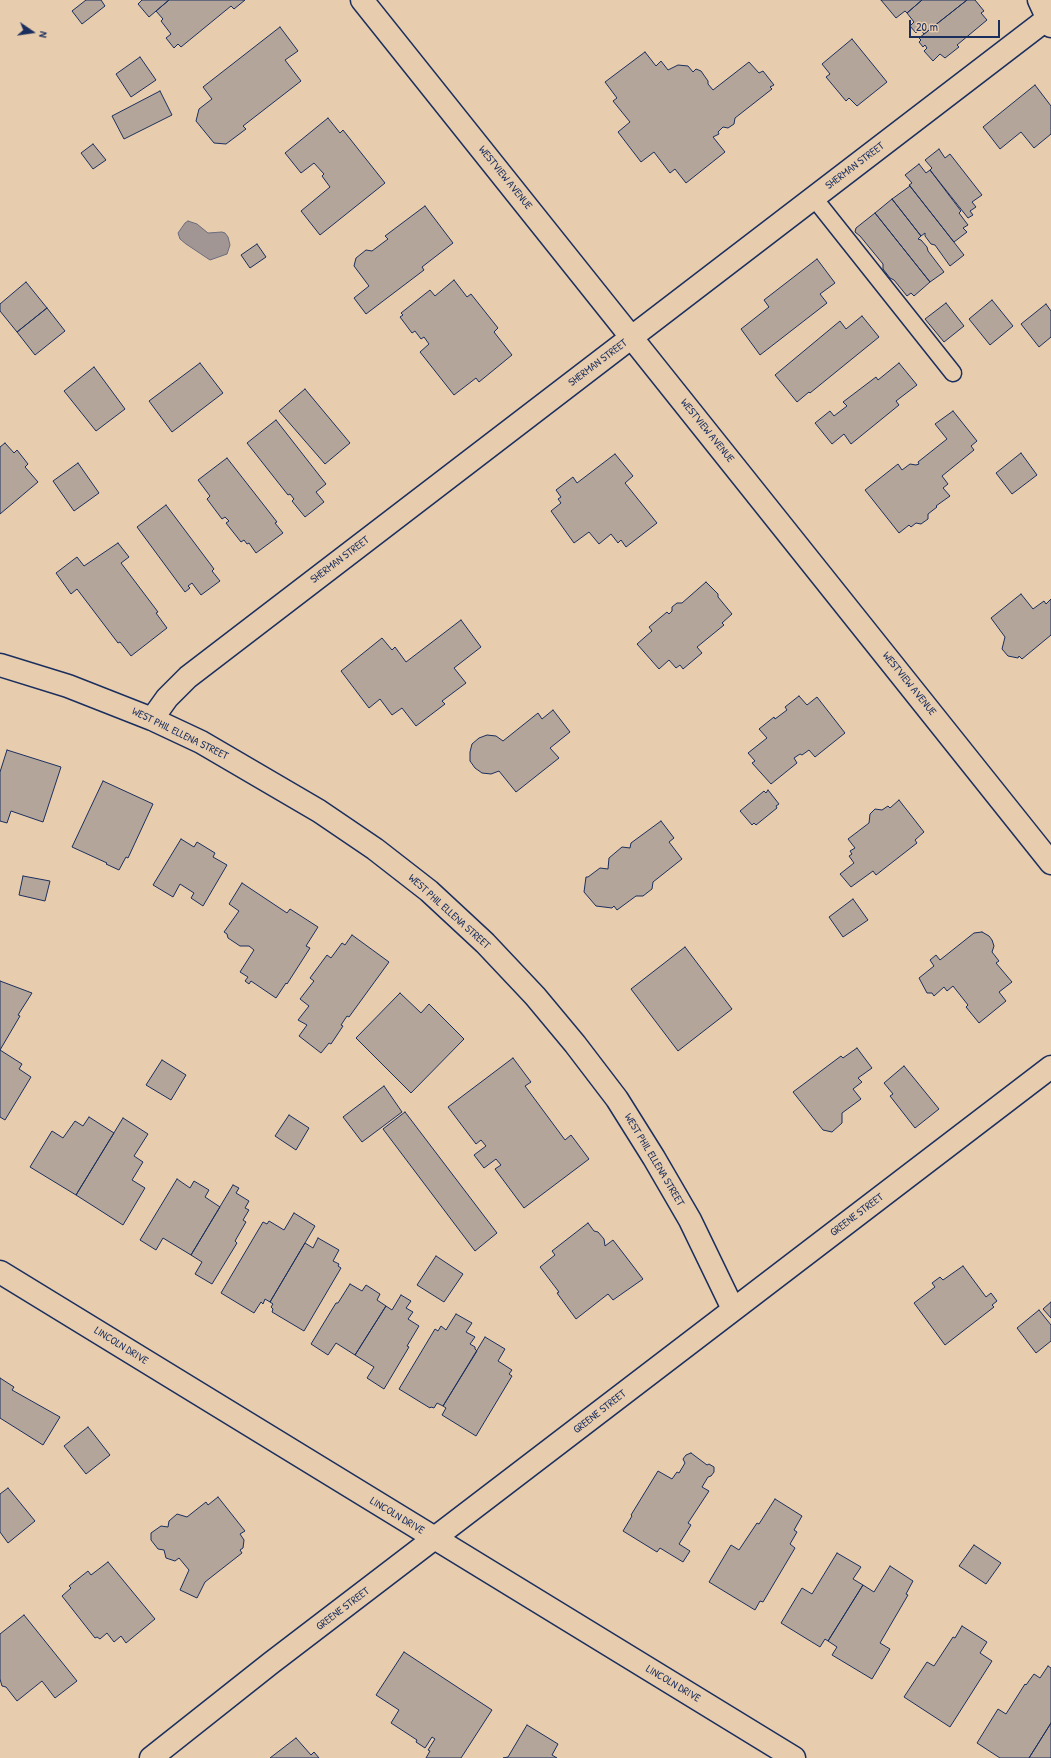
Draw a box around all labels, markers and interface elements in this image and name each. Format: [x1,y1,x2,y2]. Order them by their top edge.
north arrow [12,12,52,52]
scale bar [911,12,1002,38]
text: 20 m [916,18,938,35]
text: N [36,30,51,39]
street label: SHERMAN STREET [823,140,887,192]
street label: WESTVIEW AVENUE [475,144,535,212]
street label: SHERMAN STREET [566,337,630,389]
street label: WESTVIEW AVENUE [677,397,737,465]
street label: SHERMAN STREET [308,534,372,586]
street label: WESTVIEW AVENUE [879,650,939,718]
street label: WEST PHIL ELLENA STREET [130,705,230,763]
street label: WEST PHIL ELLENA STREET [405,872,493,952]
street label: WEST PHIL ELLENA STREET [621,1111,687,1209]
street label: GREENE STREET [828,1191,886,1239]
street label: LINCOLN DRIVE [92,1324,150,1368]
street label: GREENE STREET [571,1387,629,1437]
street label: LINCOLN DRIVE [367,1495,427,1537]
street label: GREENE STREET [314,1585,372,1633]
street label: LINCOLN DRIVE [643,1663,703,1705]

